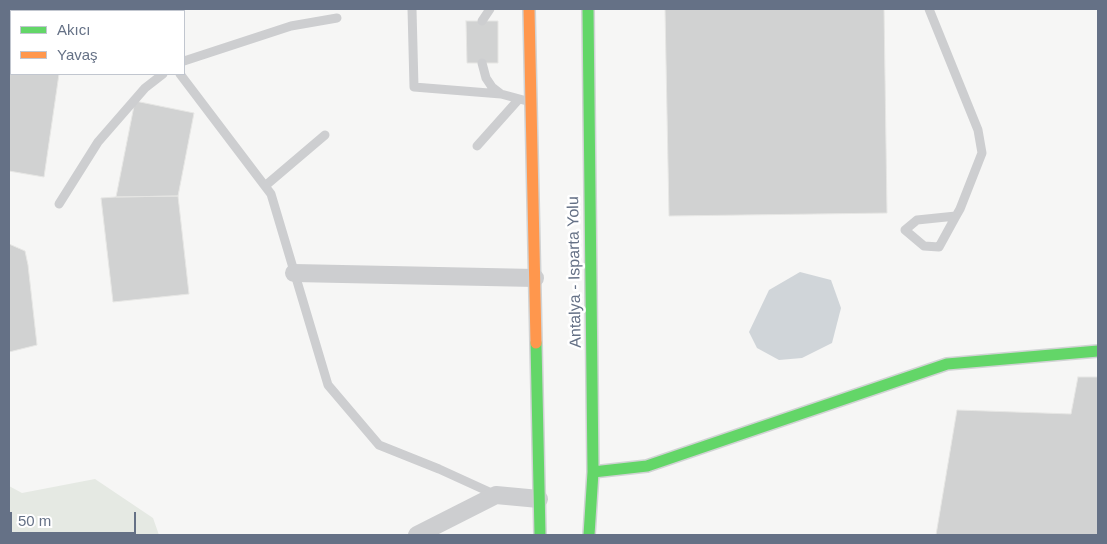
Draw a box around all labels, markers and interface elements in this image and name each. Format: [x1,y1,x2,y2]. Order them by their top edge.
legend [10,10,185,75]
text: Akıcı [57,21,90,38]
text: Yavaş [57,46,98,63]
street label: Antalya - Isparta Yolu [564,196,586,348]
scale bar [12,502,139,534]
text: 50 m [18,512,51,529]

